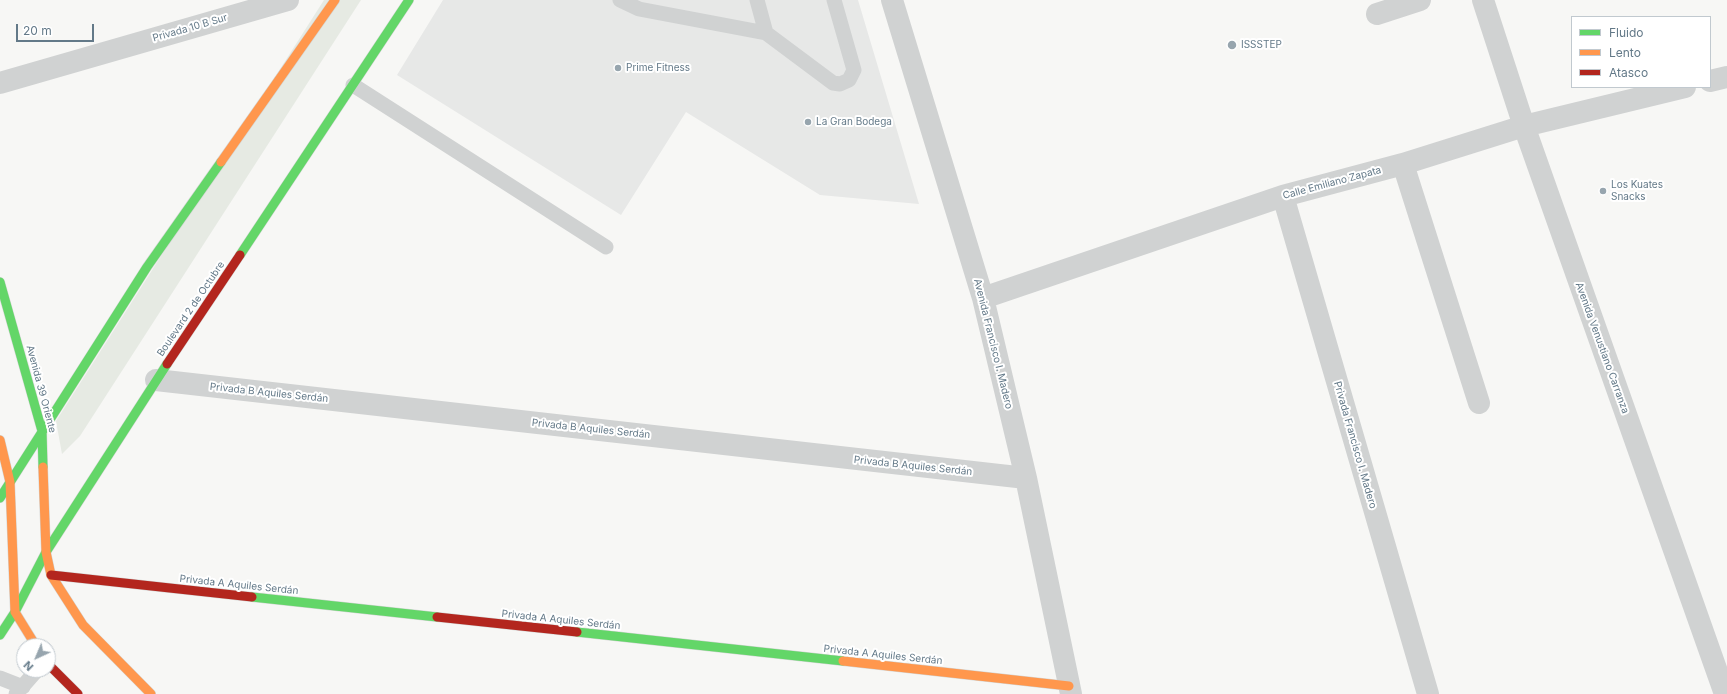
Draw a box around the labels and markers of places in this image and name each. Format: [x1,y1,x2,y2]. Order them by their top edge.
marker: ISSSTEP [1226,39,1238,51]
place label: ISSSTEP [1241,39,1282,51]
place label: Prime Fitness [626,62,690,74]
marker: Prime Fitness [613,63,623,73]
place label: La Gran Bodega [816,116,892,128]
marker: La Gran Bodega [803,117,813,127]
place label: Los Kuates Snacks [1611,179,1663,202]
marker: Los Kuates Snacks [1598,186,1608,196]

